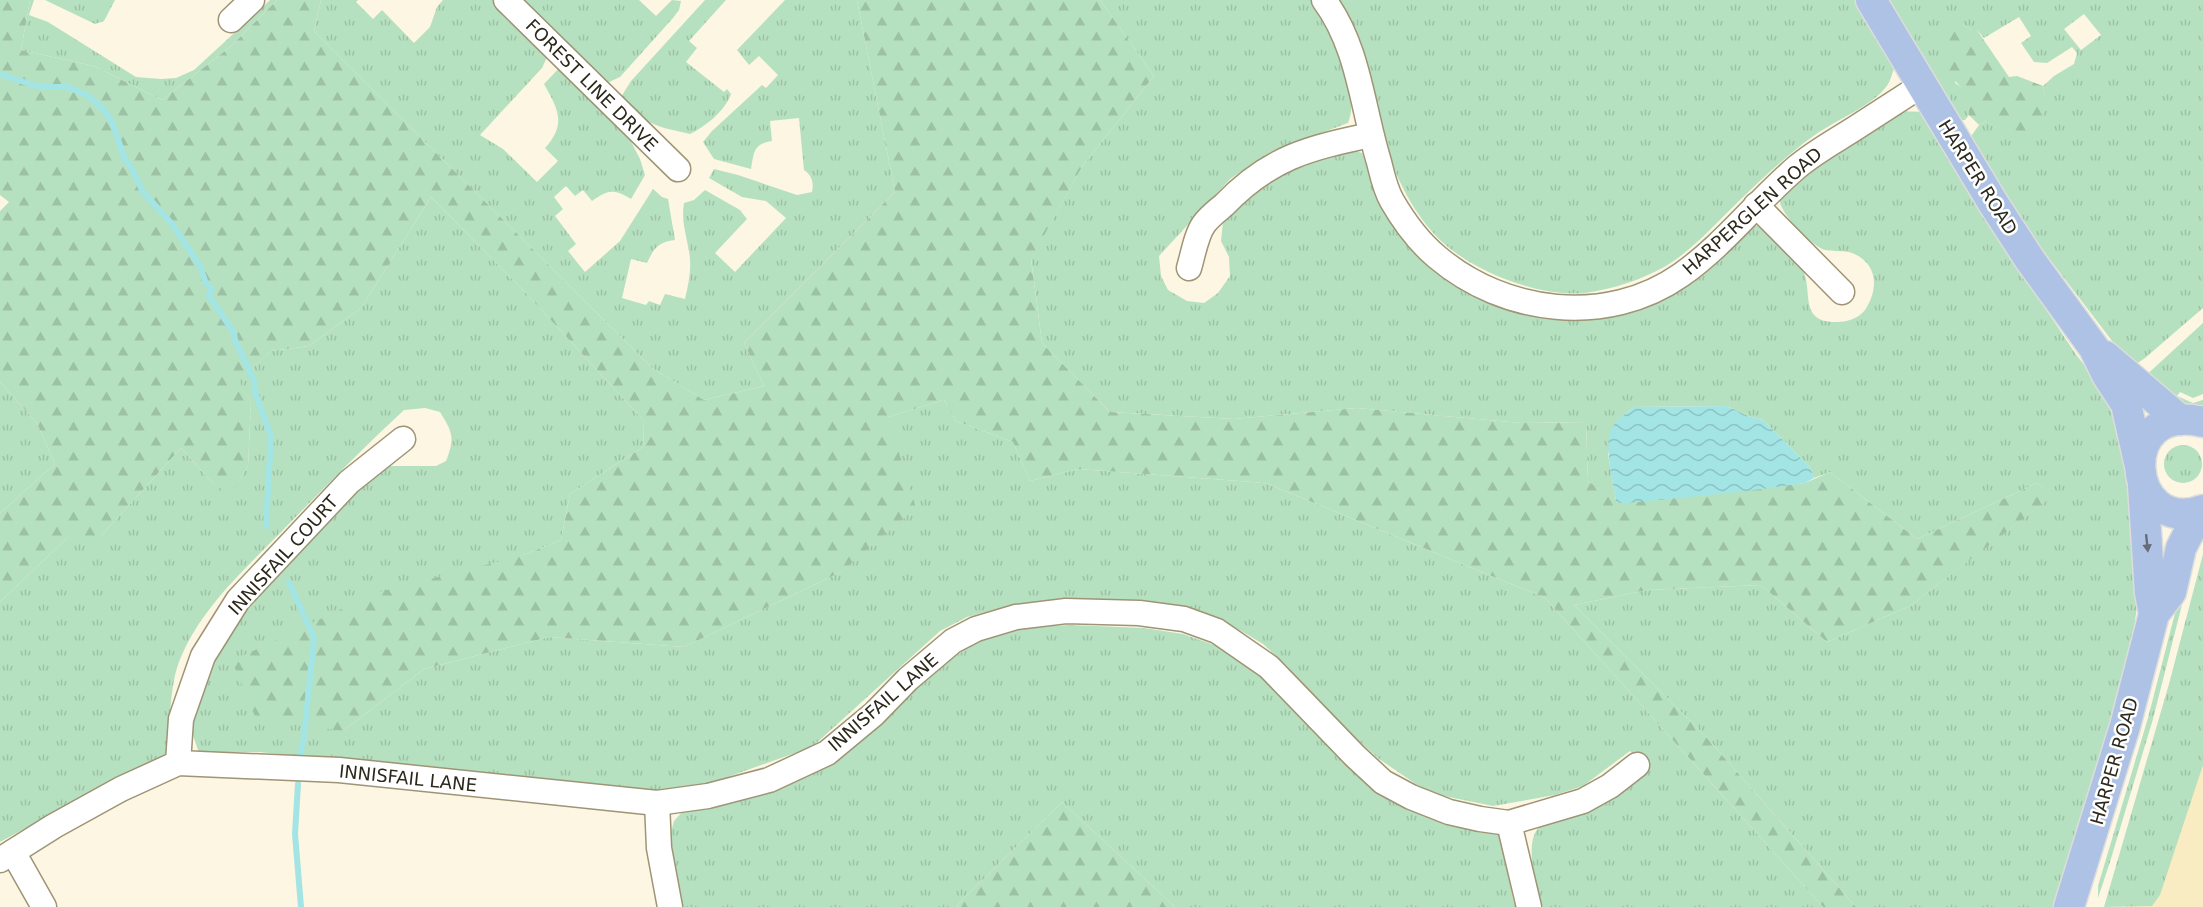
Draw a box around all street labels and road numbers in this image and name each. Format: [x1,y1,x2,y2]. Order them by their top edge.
street label: FOREST LINE DRIVE [522,15,662,155]
street label: HARPER ROAD [1934,116,2022,238]
street label: HARPERGLEN ROAD [1678,143,1826,279]
street label: INNISFAIL COURT [224,490,343,619]
street label: INNISFAIL LANE [824,649,942,755]
street label: HARPER ROAD [2086,695,2142,827]
street label: INNISFAIL LANE [338,760,478,796]

